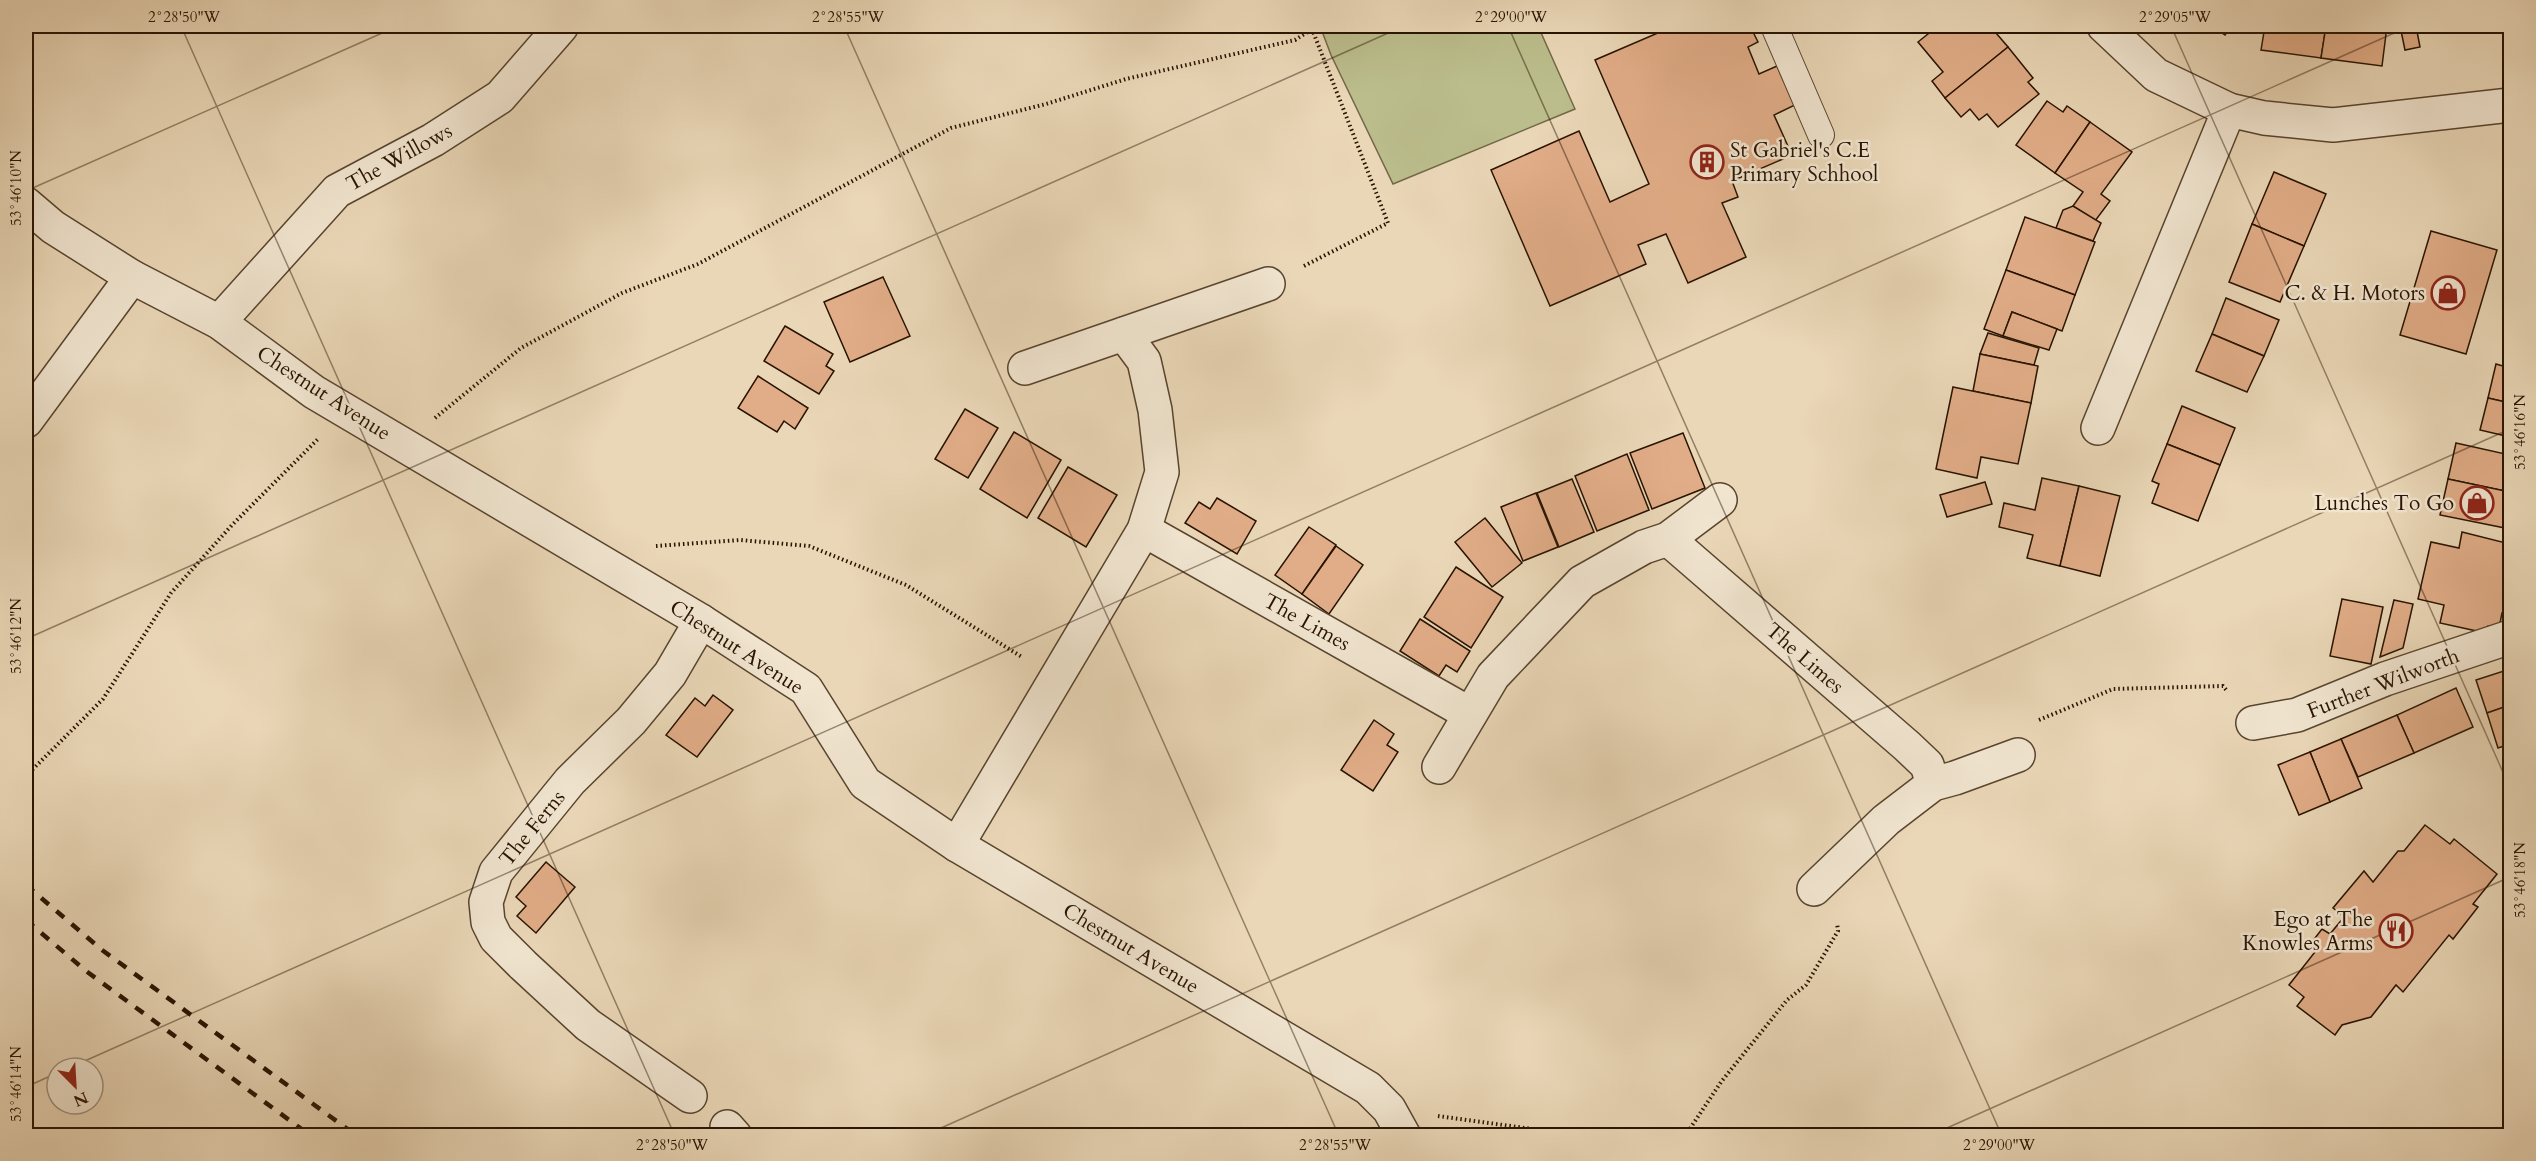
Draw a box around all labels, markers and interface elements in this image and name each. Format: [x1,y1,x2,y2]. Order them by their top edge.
text: 2°28'50"W [148,7,221,27]
text: 2°28'55"W [812,7,885,27]
text: 2°29'00"W [1475,7,1548,27]
text: 2°29'05"W [2139,7,2212,27]
street label: The Willows [341,116,457,199]
place label: St Gabriel's C.E Primary Schhool [1730,136,1878,189]
building icon: St Gabriel's C.E Primary Schhool [1689,144,1725,180]
text: 53°46'10"N [6,150,26,226]
shop icon: C. & H. Motors [2430,275,2466,311]
place label: C. & H. Motors [2284,279,2425,308]
street label: Chestnut Avenue [251,339,396,448]
text: 53°46'16"N [2510,394,2530,470]
shop icon: Lunches To Go [2459,485,2495,521]
place label: Lunches To Go [2314,489,2454,518]
street label: The Limes [1258,587,1355,658]
street label: Chestnut Avenue [664,593,809,702]
text: 53°46'12"N [6,598,26,674]
street label: The Limes [1759,616,1850,700]
street label: Further Wilworth [2303,641,2464,726]
street label: The Ferns [493,784,572,873]
text: 53°46'18"N [2510,842,2530,918]
street label: Chestnut Avenue [1057,896,1204,1001]
place label: Ego at The Knowles Arms [2242,905,2373,958]
restaurant icon: Ego at The Knowles Arms [2378,913,2414,949]
text: 53°46'14"N [6,1046,26,1122]
north arrow [45,1056,105,1116]
text: N [70,1086,92,1112]
text: 2°28'50"W [636,1135,709,1155]
text: 2°28'55"W [1299,1135,1372,1155]
text: 2°29'00"W [1963,1135,2036,1155]

